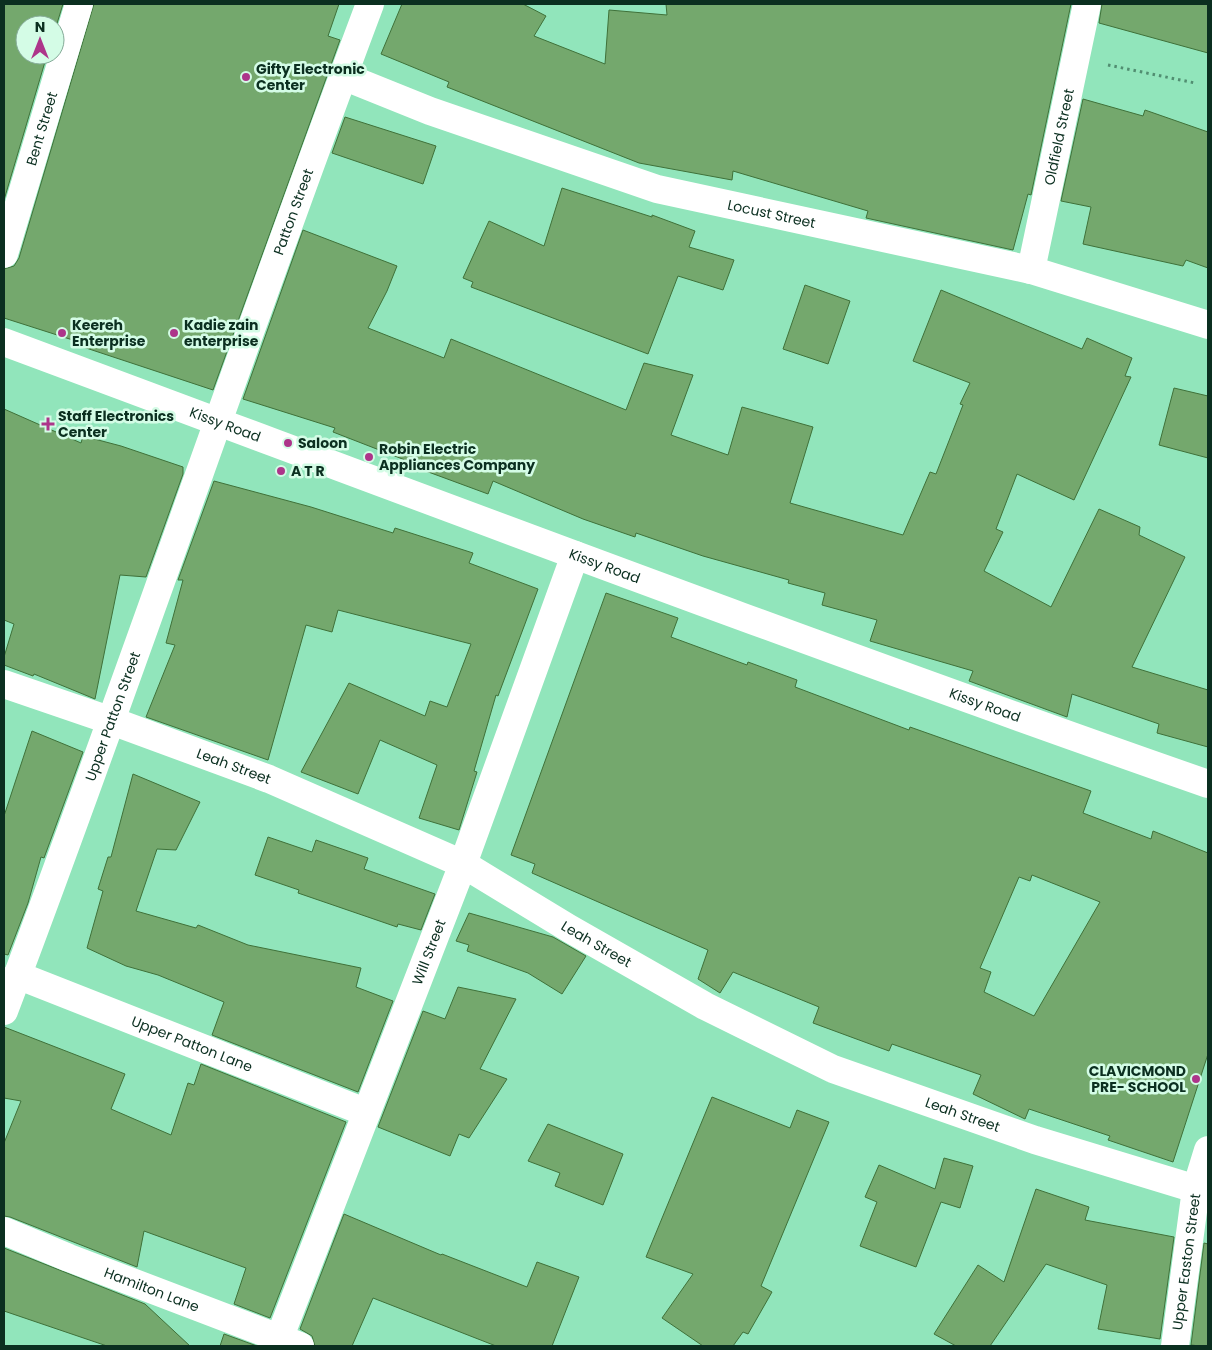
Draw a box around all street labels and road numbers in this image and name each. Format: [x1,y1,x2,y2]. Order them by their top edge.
street label: Oldfield Street [1039,87,1079,187]
street label: Bent Street [21,89,62,168]
street label: Patton Street [268,166,318,258]
street label: Locust Street [726,195,818,233]
street label: Kissy Road [187,402,264,447]
street label: Kissy Road [566,544,643,588]
street label: Upper Patton Street [80,649,145,784]
street label: Kissy Road [947,683,1023,727]
street label: Leah Street [194,743,274,789]
street label: Will Street [407,916,451,988]
street label: Leah Street [558,916,635,972]
street label: Upper Patton Lane [128,1011,256,1077]
street label: Leah Street [923,1092,1003,1137]
street label: Upper Easton Street [1167,1192,1205,1331]
street label: Hamilton Lane [101,1262,203,1317]

